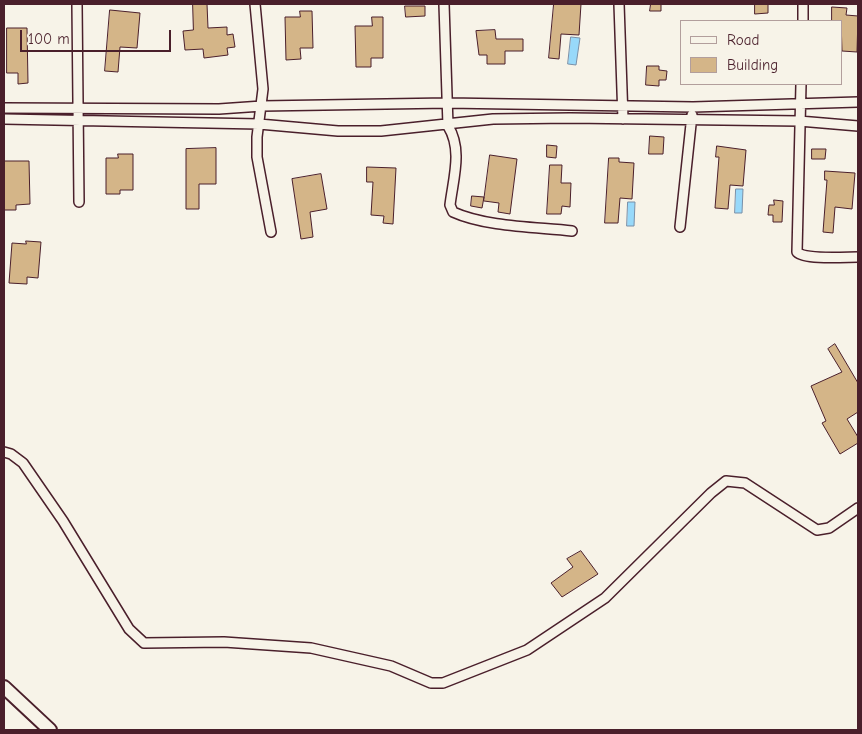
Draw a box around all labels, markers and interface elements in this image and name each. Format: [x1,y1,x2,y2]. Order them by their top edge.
scale bar [22,20,174,52]
legend [680,20,842,85]
text: 100 m [28,30,70,48]
text: Road [727,31,759,49]
text: Building [727,56,778,74]

